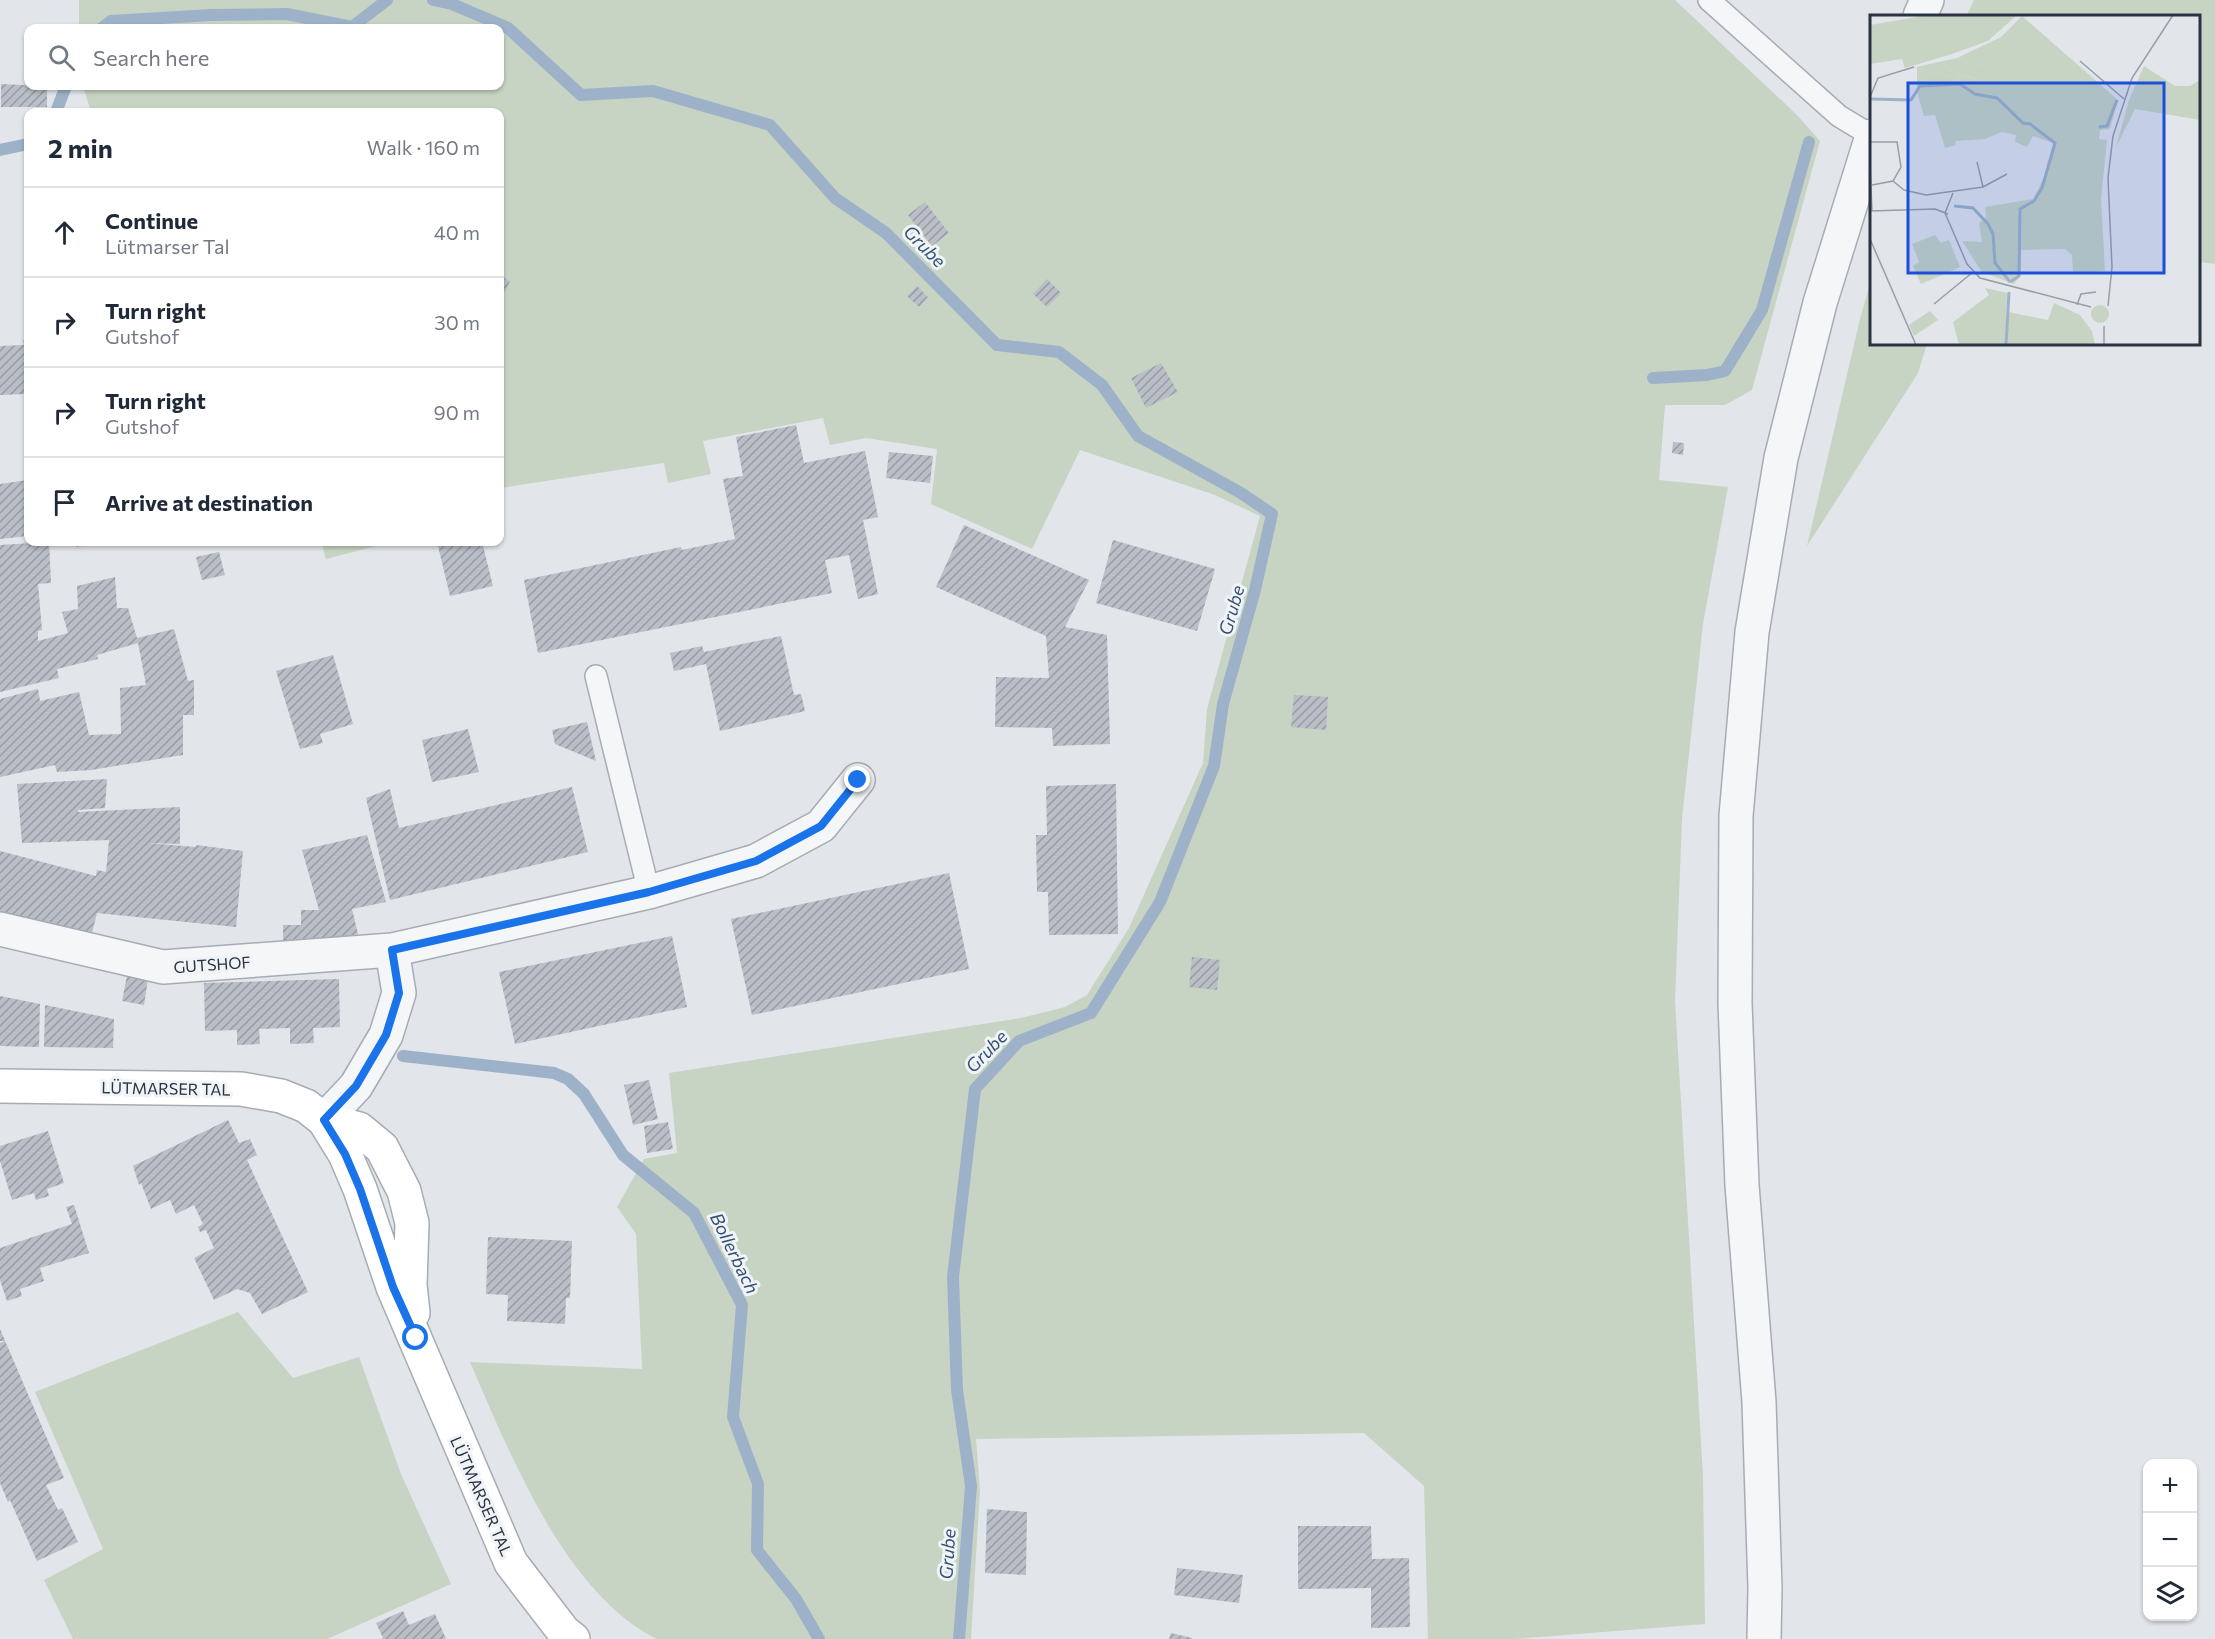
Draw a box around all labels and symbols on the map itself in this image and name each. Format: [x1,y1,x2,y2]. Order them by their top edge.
inset map [1870,15,2200,345]
water label: Grube [899,220,951,272]
water label: Grube [1213,582,1249,637]
route end [844,766,870,792]
street label: GUTSHOF [173,952,251,976]
water label: Grube [961,1025,1012,1077]
street label: LÜTMARSER TAL [101,1077,231,1099]
water label: Bollerbach [706,1209,764,1297]
route start [402,1324,428,1350]
street label: LÜTMARSER TAL [447,1433,517,1559]
water label: Grube [934,1527,960,1580]

